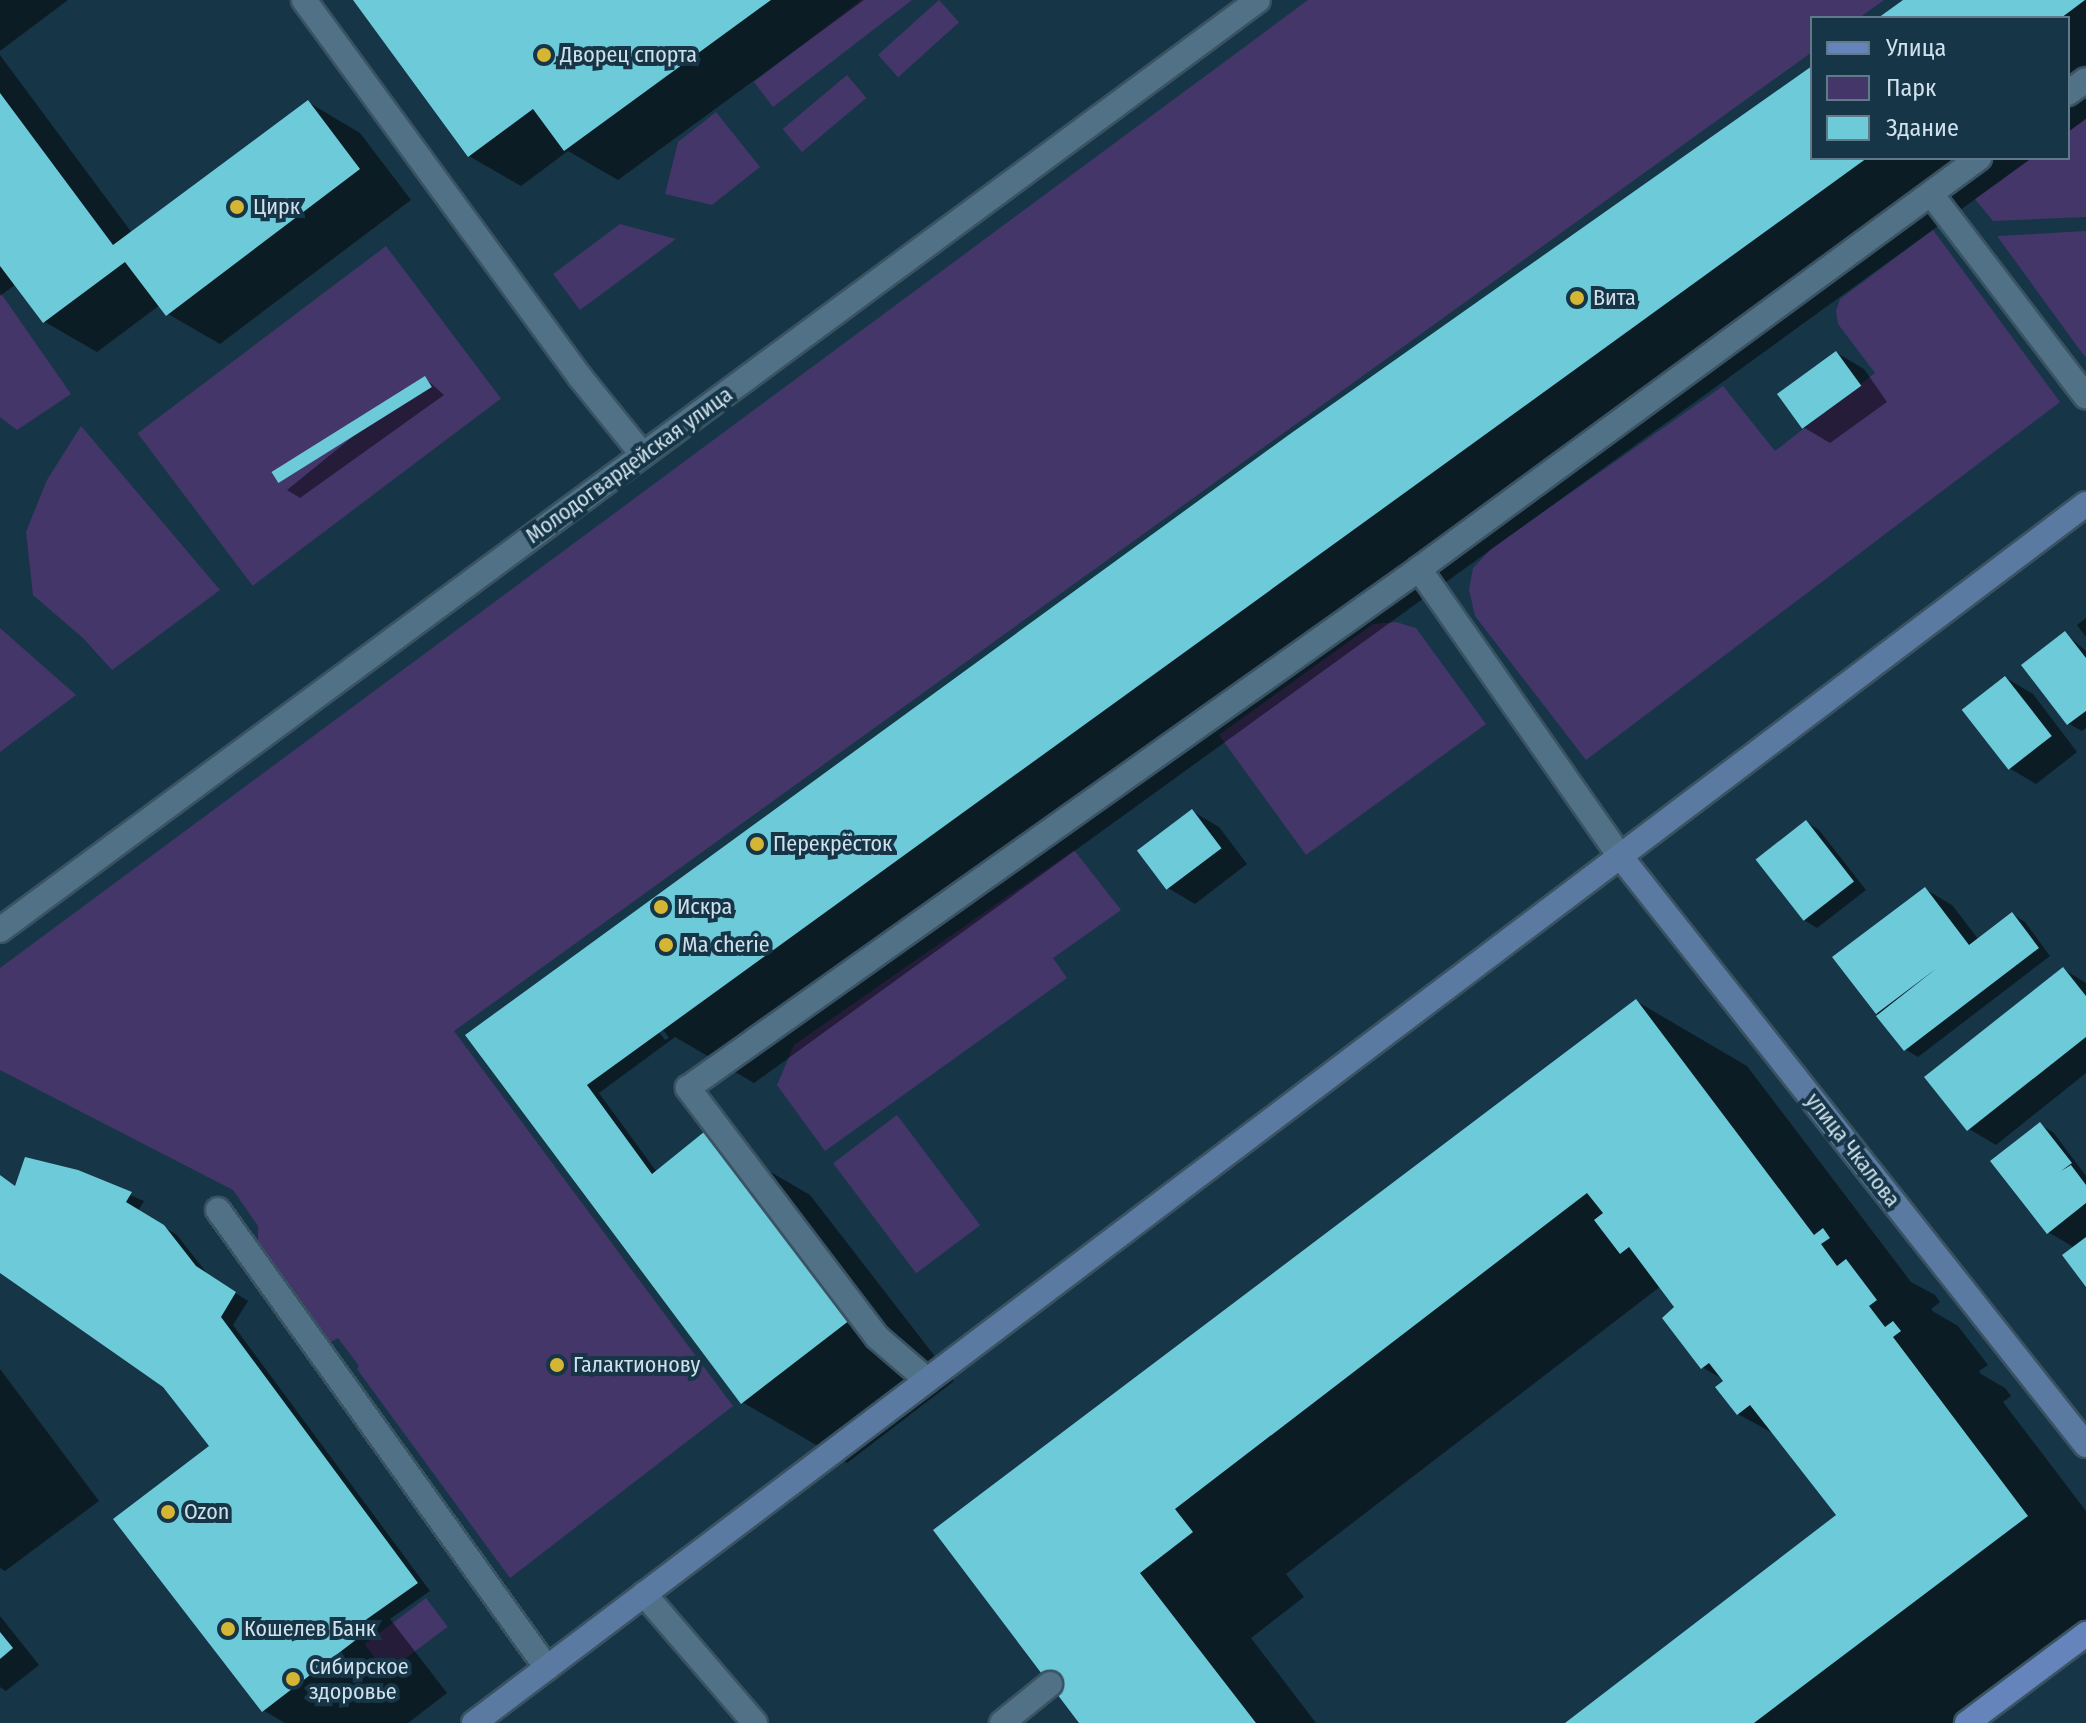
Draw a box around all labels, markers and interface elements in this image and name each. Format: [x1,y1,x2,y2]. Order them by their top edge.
legend [1810,16,2070,160]
text: Улица [1886,34,1946,62]
place label: Дворец спорта [560,42,697,68]
marker: Дворец спорта [535,46,553,64]
text: Парк [1886,74,1936,102]
text: Здание [1886,114,1959,142]
place label: Цирк [253,194,300,220]
marker: Цирк [228,198,246,216]
place label: Вита [1593,285,1636,311]
marker: Вита [1568,289,1586,307]
street label: Молодогвардейская улица [521,381,737,549]
place label: Перекрёсток [773,831,892,857]
marker: Перекрёсток [748,835,766,853]
place label: Искра [677,894,732,920]
marker: Искра [652,898,670,916]
place label: Ma cherie [682,932,770,958]
marker: Ma cherie [657,936,675,954]
street label: улица Чкалова [1800,1088,1906,1212]
place label: Галактионову [573,1352,700,1378]
marker: Галактионову [548,1356,566,1374]
place label: Ozon [184,1499,229,1525]
marker: Ozon [159,1503,177,1521]
place label: Кошелев Банк [244,1616,376,1642]
marker: Кошелев Банк [219,1620,237,1638]
place label: Сибирское здоровье [309,1653,409,1704]
marker: Сибирское здоровье [284,1670,302,1688]

